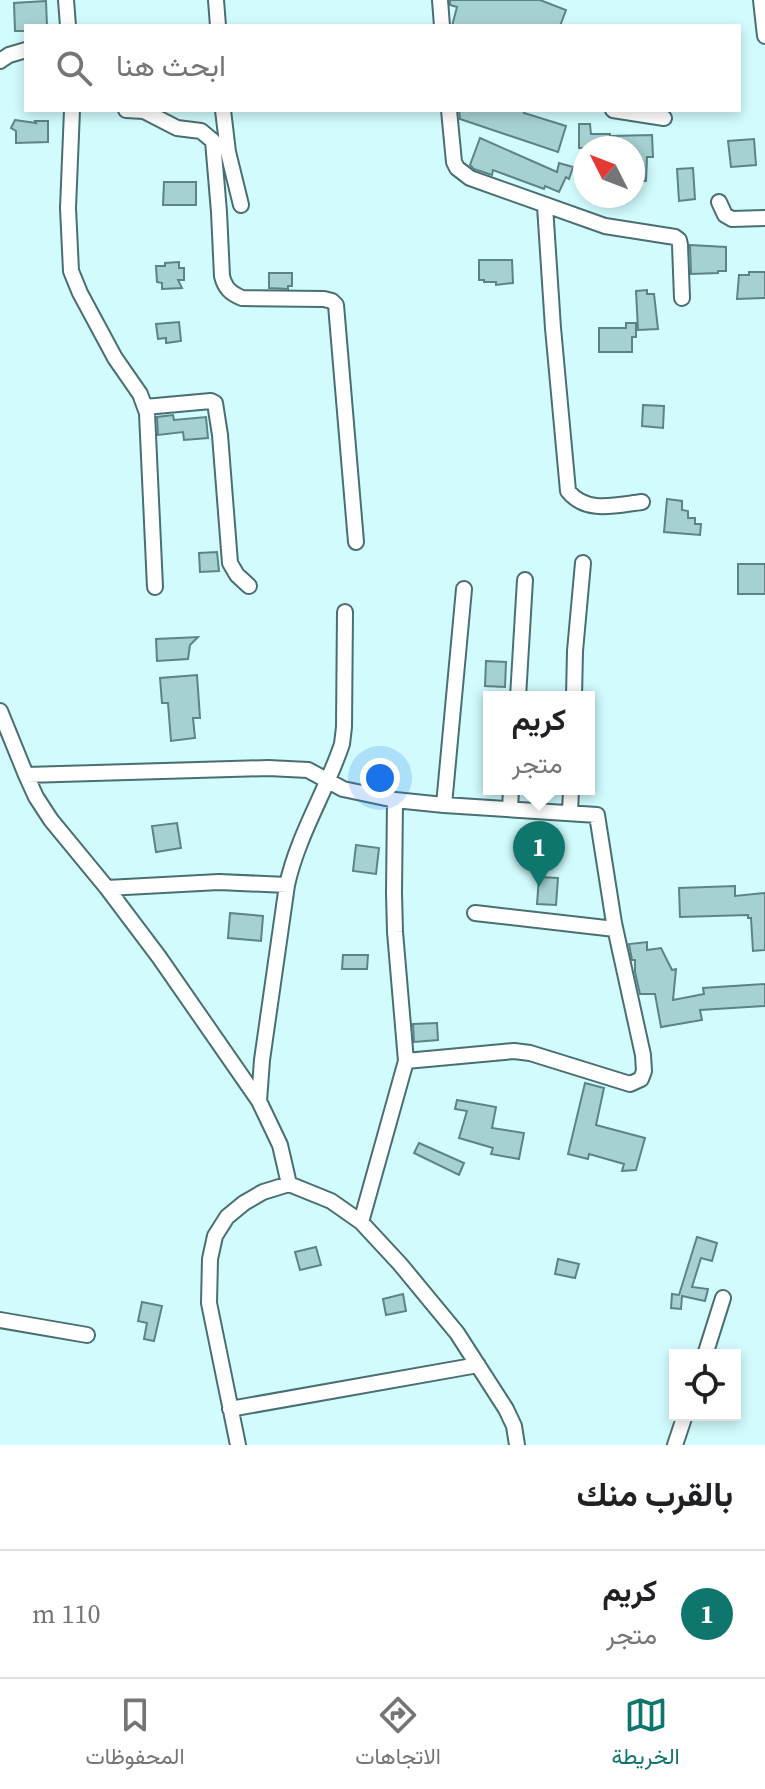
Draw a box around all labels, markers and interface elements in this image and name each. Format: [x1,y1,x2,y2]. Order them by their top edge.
search box [24,24,741,112]
text: ابحث هنا [116,45,226,86]
icon: search [52,46,96,90]
north arrow [573,136,645,208]
popup [483,691,595,795]
text: كريم [512,699,566,740]
text: متجر [512,746,563,782]
your location [360,758,400,798]
pin: 1 [513,821,565,887]
map controls [669,1349,741,1421]
button: locate [669,1349,741,1421]
text: بالقرب منك [576,1471,733,1517]
text: كريم [603,1570,657,1611]
text: 110 m [32,1596,101,1632]
text: 1 [700,1596,714,1632]
text: متجر [606,1617,657,1653]
tab: المحفوظات [85,1693,185,1776]
tab: الاتجاهات [355,1693,441,1776]
tab: الخريطة [612,1693,680,1776]

